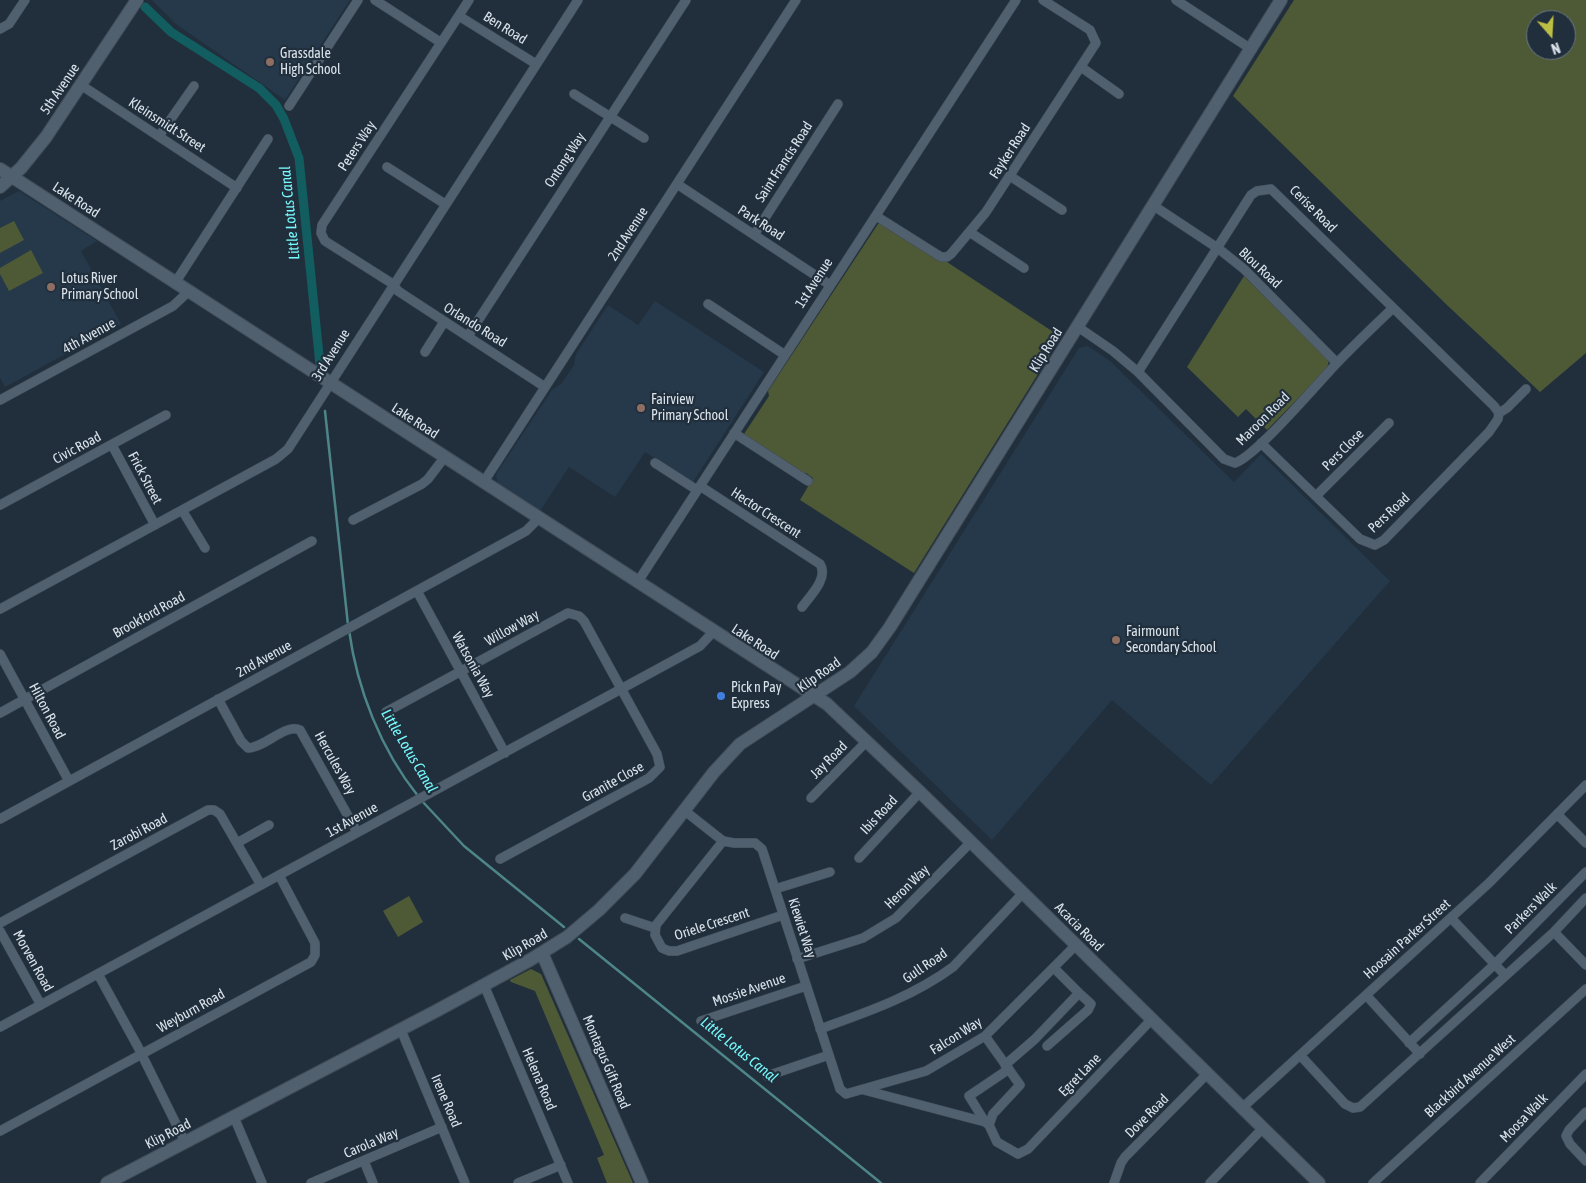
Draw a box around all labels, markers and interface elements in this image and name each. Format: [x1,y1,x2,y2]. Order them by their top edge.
street label: Ben Road [480,8,530,48]
north arrow [1526,10,1576,60]
text: N [1549,39,1562,57]
place label: Grassdale High School [280,46,341,78]
marker: Grassdale High School [264,56,276,68]
street label: 5th Avenue [37,60,83,118]
street label: Kleinsmidt Street [125,94,209,156]
street label: Peters Way [335,118,379,174]
street label: Saint Francis Road [752,118,816,206]
street label: Fayker Road [986,120,1034,182]
street label: Ontong Way [541,129,589,191]
water label: Little Lotus Canal [276,165,304,261]
street label: Lake Road [49,179,103,221]
street label: Cerise Road [1286,182,1340,236]
street label: Park Road [735,202,787,244]
street label: 2nd Avenue [604,204,652,264]
street label: Blou Road [1235,244,1285,292]
street label: 1st Avenue [792,255,836,311]
place label: Lotus River Primary School [61,271,138,304]
marker: Lotus River Primary School [45,281,57,293]
street label: Orlando Road [440,299,510,351]
street label: 4th Avenue [60,315,118,357]
street label: Klip Road [1026,325,1066,375]
street label: 3rd Avenue [309,326,353,384]
street label: Maroon Road [1233,389,1293,449]
place label: Fairview Primary School [651,392,728,424]
street label: Lake Road [388,400,442,442]
marker: Fairview Primary School [635,402,647,414]
street label: Pers Close [1319,426,1367,474]
street label: Civic Road [50,428,104,468]
street label: Frick Street [124,449,166,507]
street label: Hector Crescent [728,484,804,542]
street label: Pers Road [1365,490,1413,536]
street label: Brookford Road [110,588,188,642]
street label: Willow Way [482,606,542,650]
street label: Lake Road [728,621,782,663]
place label: Fairmount Secondary School [1126,624,1216,656]
street label: Watsonia Way [448,629,498,701]
marker: Fairmount Secondary School [1110,634,1122,646]
street label: 2nd Avenue [233,637,295,681]
street label: Klip Road [794,654,844,696]
street label: Hilton Road [25,680,69,742]
place label: Pick n Pay Express [731,680,782,712]
marker: Pick n Pay Express [715,690,727,702]
water label: Little Lotus Canal [377,706,441,796]
street label: Hercules Way [311,729,359,797]
street label: Jay Road [807,738,851,782]
street label: Granite Close [579,758,647,806]
street label: Ibis Road [857,792,901,838]
street label: 1st Avenue [323,799,381,841]
street label: Zarobi Road [108,810,170,854]
street label: Heron Way [881,862,933,912]
street label: Parkers Walk [1502,879,1560,937]
street label: Kiewiet Way [784,896,820,960]
street label: Hoosain Parker Street [1360,896,1454,982]
street label: Acacia Road [1051,899,1107,955]
street label: Oriele Crescent [672,904,752,944]
street label: Klip Road [500,925,550,965]
street label: Morven Road [9,927,57,995]
street label: Gull Road [899,945,951,987]
street label: Mossie Avenue [710,970,788,1010]
street label: Weyburn Road [154,986,228,1036]
street label: Montagus Gift Road [579,1013,633,1111]
water label: Little Lotus Canal [697,1013,781,1087]
street label: Falcon Way [927,1014,985,1058]
street label: Blackbird Avenue West [1421,1031,1519,1121]
street label: Helena Road [518,1045,560,1113]
street label: Egret Lane [1055,1050,1105,1100]
street label: Irene Road [427,1072,465,1130]
street label: Moosa Walk [1496,1090,1552,1146]
street label: Dove Road [1122,1091,1172,1141]
street label: Klip Road [142,1115,194,1153]
street label: Carola Way [341,1124,401,1162]

